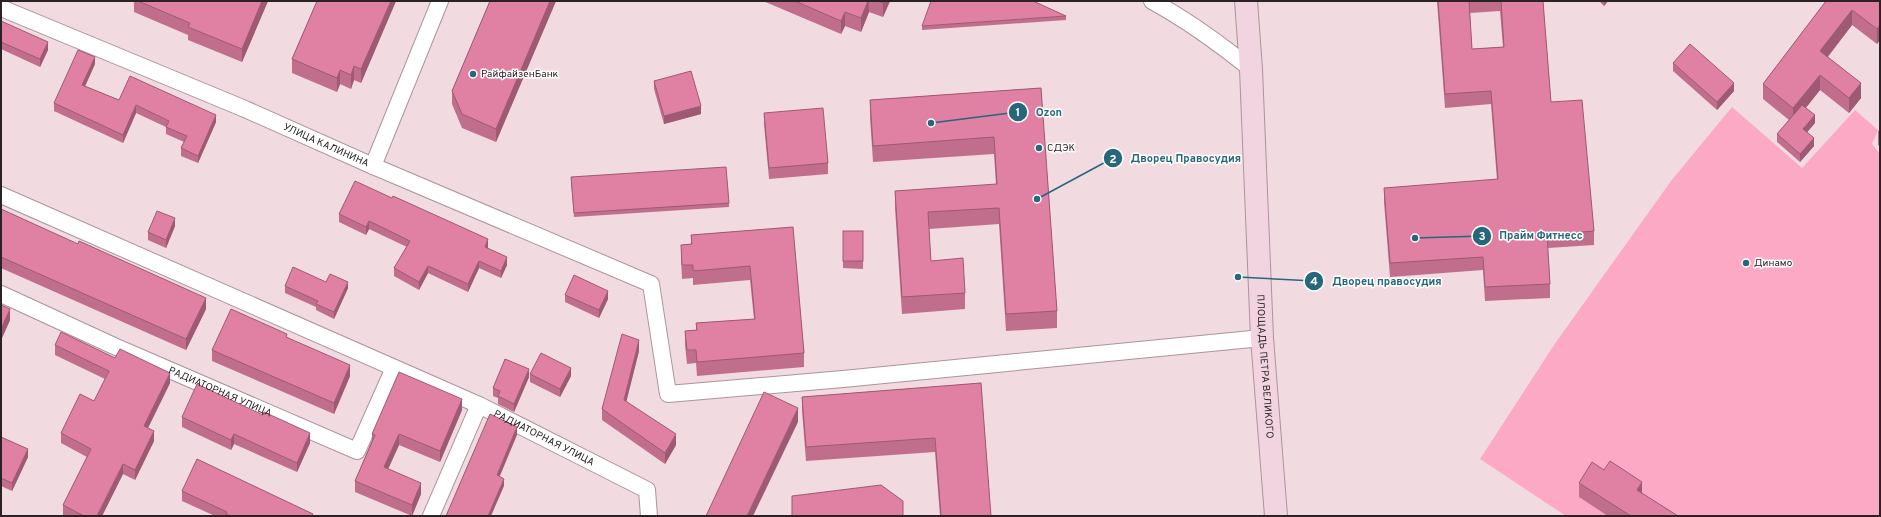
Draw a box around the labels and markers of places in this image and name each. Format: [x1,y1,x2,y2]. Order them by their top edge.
place label: РайфайзенБанк [481,68,559,81]
marker: РайфайзенБанк [468,69,478,79]
callout: Ozon [1008,101,1071,124]
place label: СДЭК [1047,142,1075,155]
marker: СДЭК [1034,143,1044,153]
callout: Дворец Правосудия [1103,147,1249,170]
callout: Прайм Фитнесс [1472,224,1591,247]
place label: Динамо [1754,257,1793,270]
marker: Динамо [1741,258,1751,268]
callout: Дворец правосудия [1304,270,1449,293]

